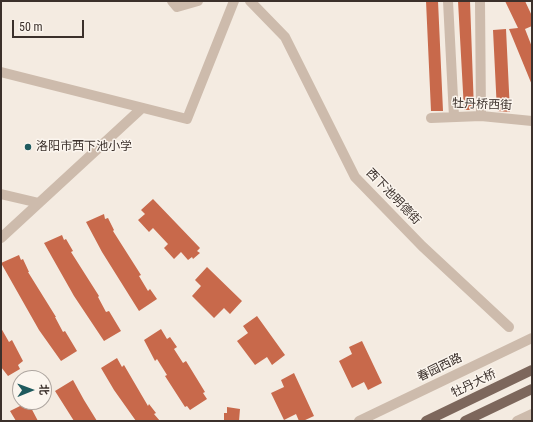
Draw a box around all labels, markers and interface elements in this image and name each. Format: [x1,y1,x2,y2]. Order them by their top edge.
scale bar [14,12,86,38]
text: 50 m [19,20,43,34]
street label: 牡丹桥西街 [452,97,512,113]
place label: 洛阳市西下池小学 [36,140,132,154]
marker: 洛阳市西下池小学 [23,142,33,152]
street label: 西下池明德街 [363,166,423,228]
street label: 春园西路 [415,351,465,385]
street label: 牡丹大桥 [449,367,499,401]
north arrow [12,370,52,410]
text: 北 [37,384,50,395]

